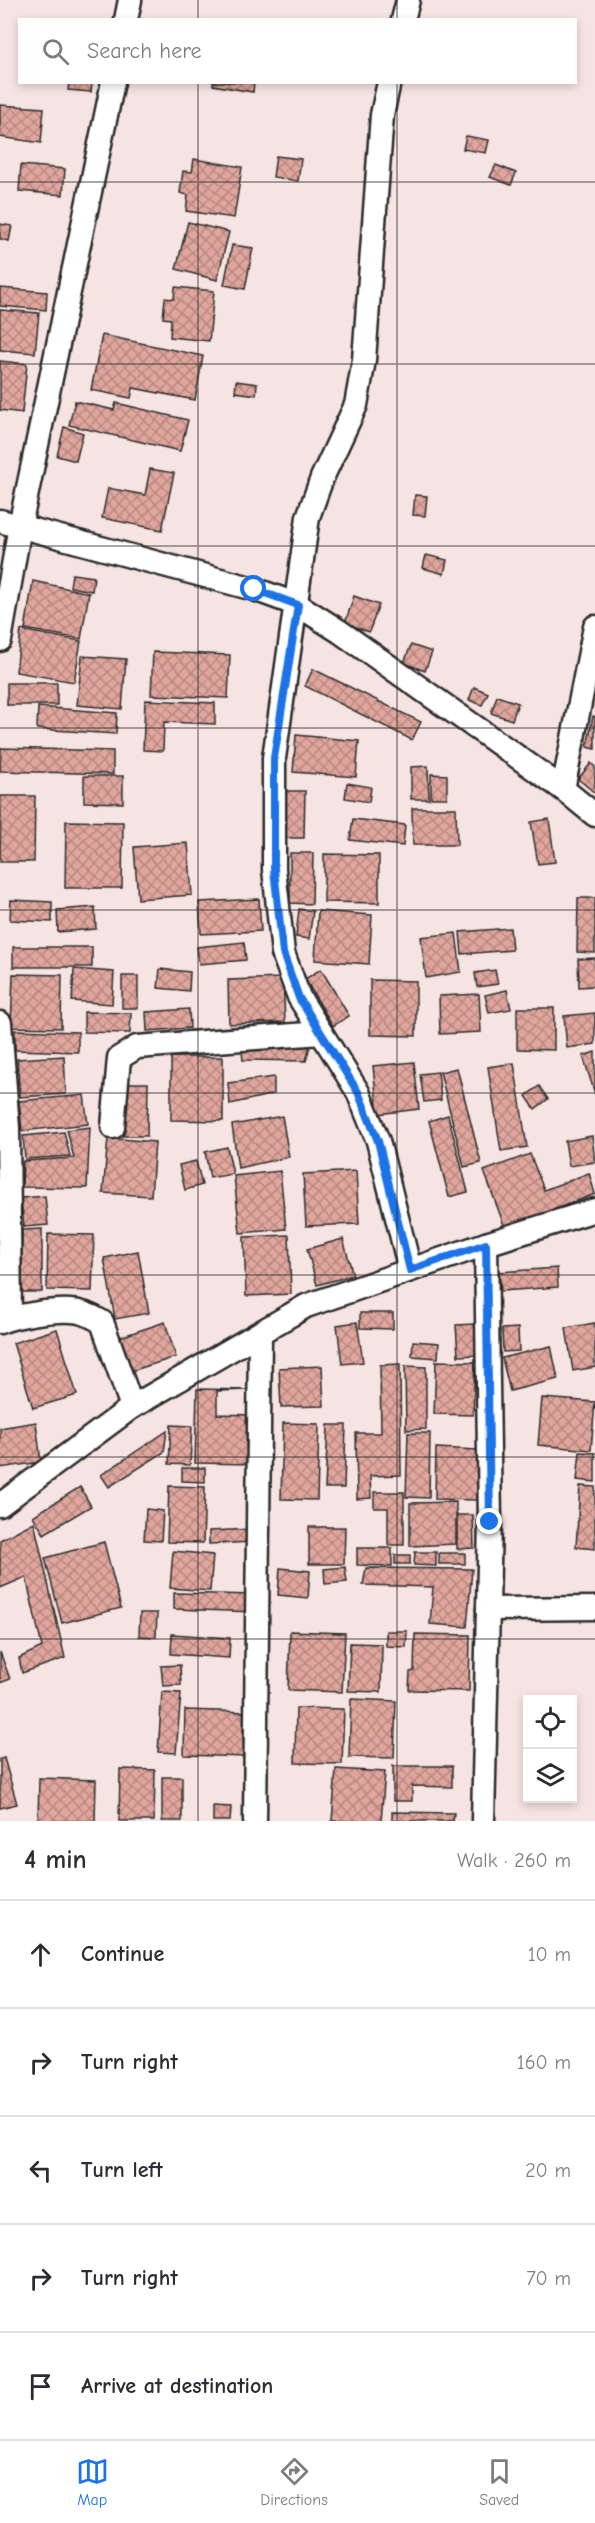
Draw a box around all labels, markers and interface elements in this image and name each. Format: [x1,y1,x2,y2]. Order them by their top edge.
search box [18,18,577,84]
icon: search [39,35,72,68]
text: Search here [87,38,202,64]
route start [240,575,266,601]
route end [476,1508,502,1534]
map controls [523,1695,577,1803]
button: locate [523,1695,577,1749]
button: layers [523,1749,577,1803]
text: 4 min [24,1845,87,1875]
text: Walk · 260 m [457,1849,571,1872]
icon: ahead [24,1938,57,1971]
text: Continue [81,1941,164,1967]
text: 10 m [528,1943,571,1966]
icon: right [24,2046,57,2079]
text: Turn right [81,2049,178,2075]
text: 160 m [517,2051,571,2074]
icon: left [24,2154,57,2187]
text: Turn left [81,2157,163,2183]
text: 20 m [525,2159,571,2182]
icon: right [24,2262,57,2295]
text: Turn right [81,2265,178,2291]
text: 70 m [526,2267,571,2290]
icon: arrive [24,2370,57,2403]
text: Arrive at destination [81,2373,273,2399]
tab: Map [76,2455,109,2509]
tab: Directions [260,2455,328,2509]
tab: Saved [479,2455,519,2509]

